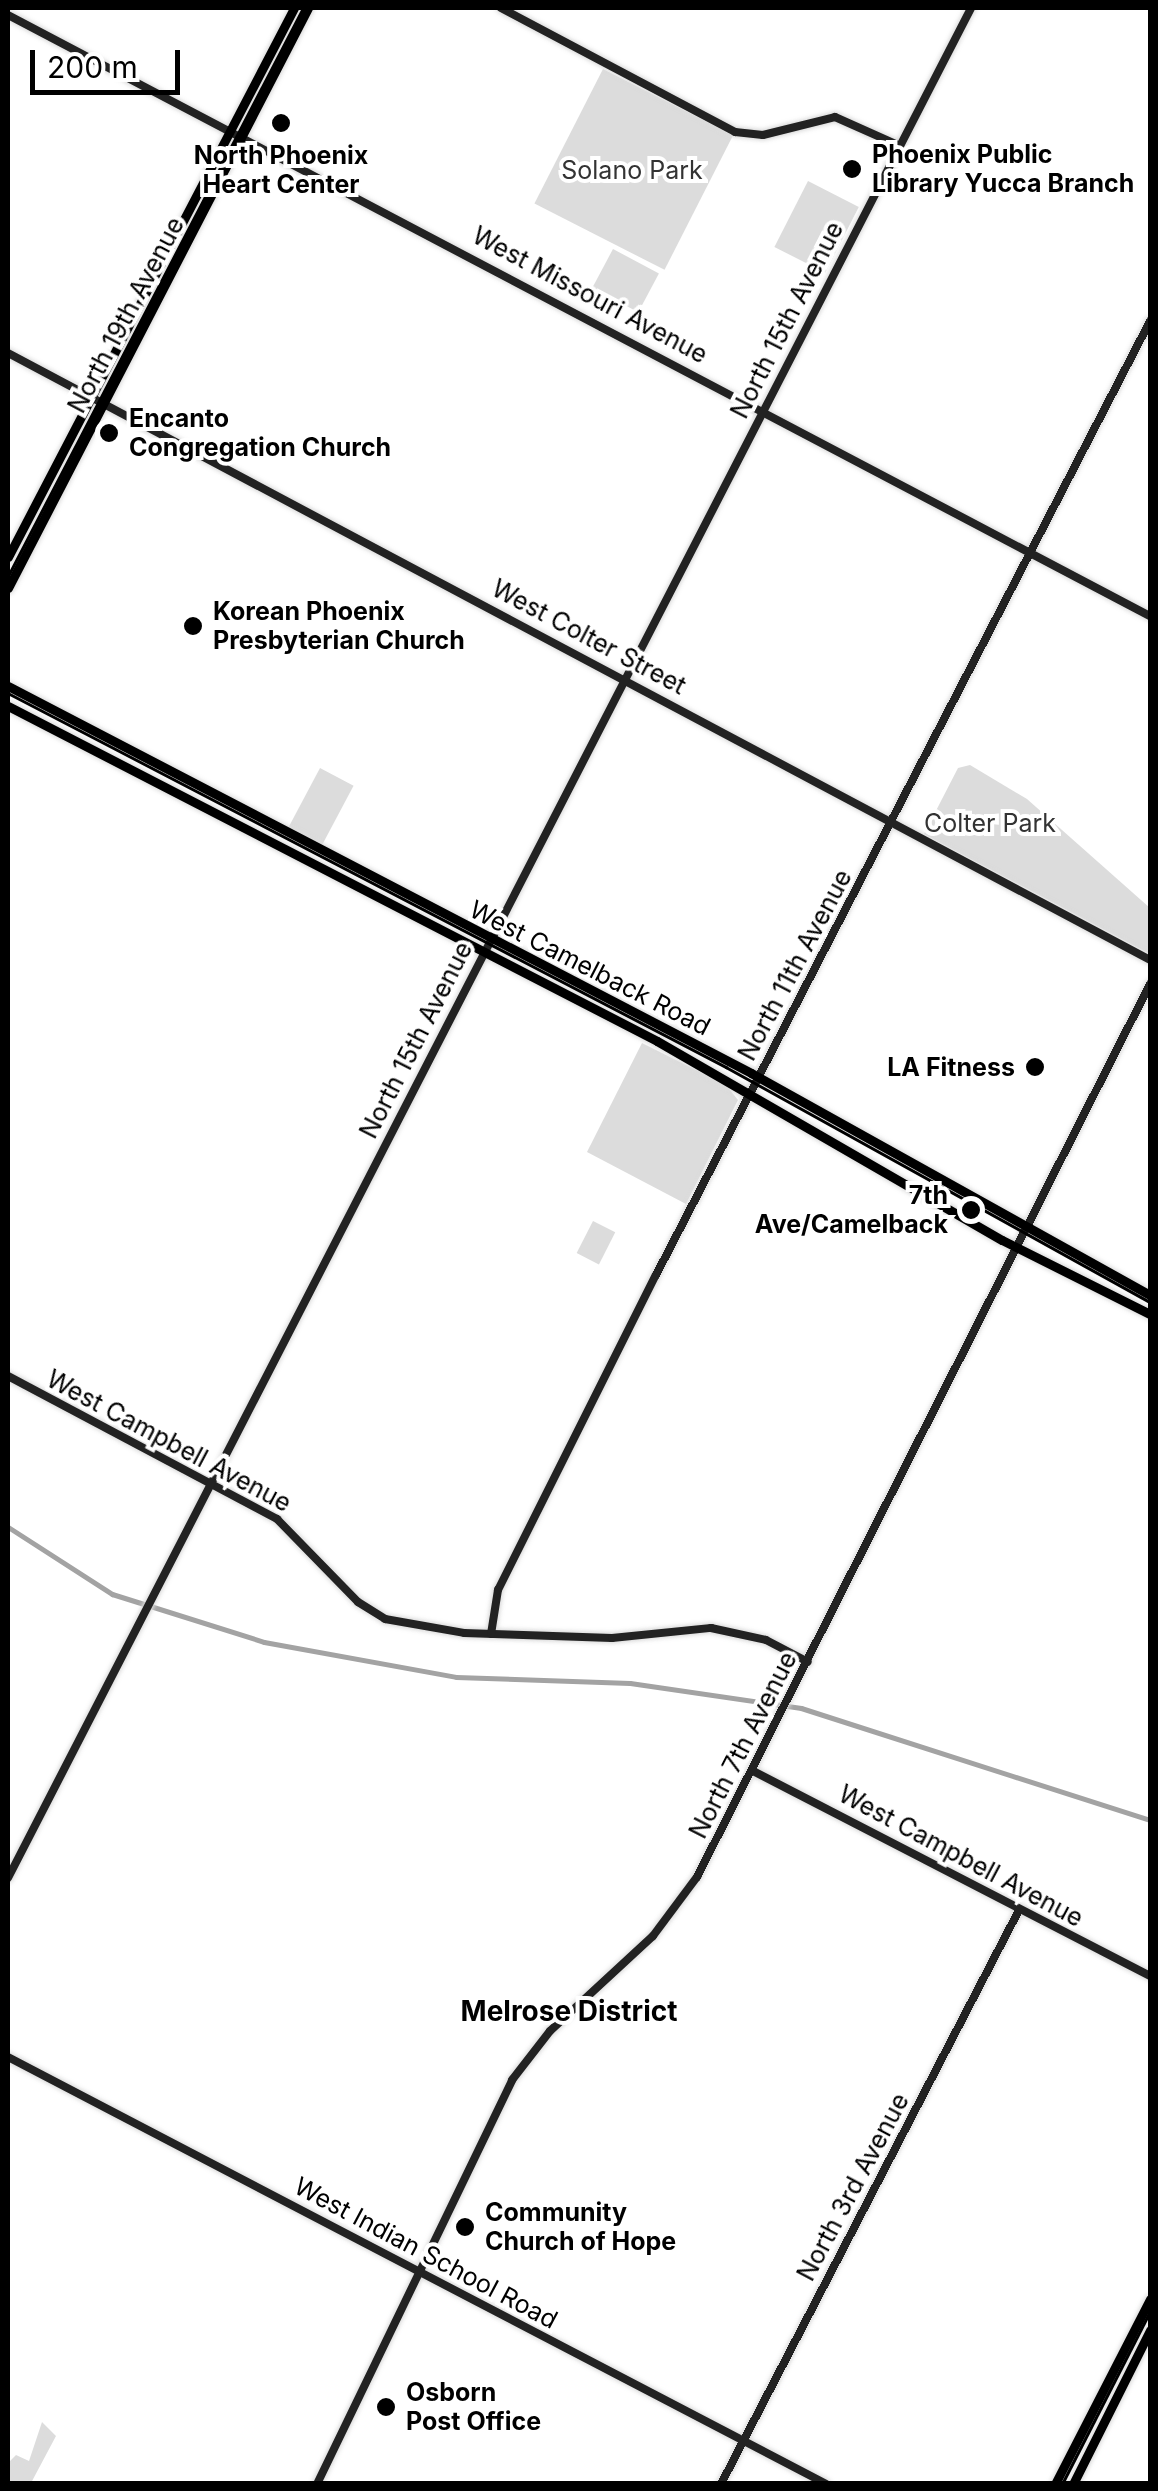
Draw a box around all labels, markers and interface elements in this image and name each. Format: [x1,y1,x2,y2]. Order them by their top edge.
scale bar [35,30,185,92]
text: 200 m [47,49,138,85]
marker: North Phoenix Heart Center [268,110,294,136]
place label: Phoenix Public Library Yucca Branch [872,140,1134,199]
place label: North Phoenix Heart Center [194,141,368,200]
park label: Solano Park [561,155,703,185]
marker: Phoenix Public Library Yucca Branch [841,158,863,180]
street label: North 19th Avenue [62,212,190,418]
street label: North 15th Avenue [724,217,850,423]
street label: West Missouri Avenue [467,220,713,370]
place label: Encanto Congregation Church [129,404,391,463]
marker: Encanto Congregation Church [98,422,120,444]
street label: West Colter Street [487,573,691,701]
place label: Korean Phoenix Presbyterian Church [213,597,465,656]
marker: Korean Phoenix Presbyterian Church [182,615,204,637]
park label: Colter Park [924,808,1056,838]
street label: North 11th Avenue [732,864,858,1066]
street label: West Camelback Road [465,894,715,1042]
street label: North 15th Avenue [353,937,479,1143]
place label: LA Fitness [887,1052,1015,1082]
marker: LA Fitness [1024,1056,1046,1078]
place label: 7th Ave/Camelback [755,1181,948,1240]
marker: 7th Ave/Camelback [958,1197,984,1223]
street label: West Campbell Avenue [42,1364,296,1518]
street label: North 7th Avenue [683,1647,803,1843]
street label: West Campbell Avenue [834,1779,1088,1933]
district label: Melrose District [461,1994,677,2028]
street label: North 3rd Avenue [791,2088,915,2286]
street label: West Indian School Road [289,2171,563,2335]
place label: Community Church of Hope [485,2198,676,2257]
marker: Community Church of Hope [454,2216,476,2238]
place label: Osborn Post Office [406,2378,541,2437]
marker: Osborn Post Office [375,2396,397,2418]

